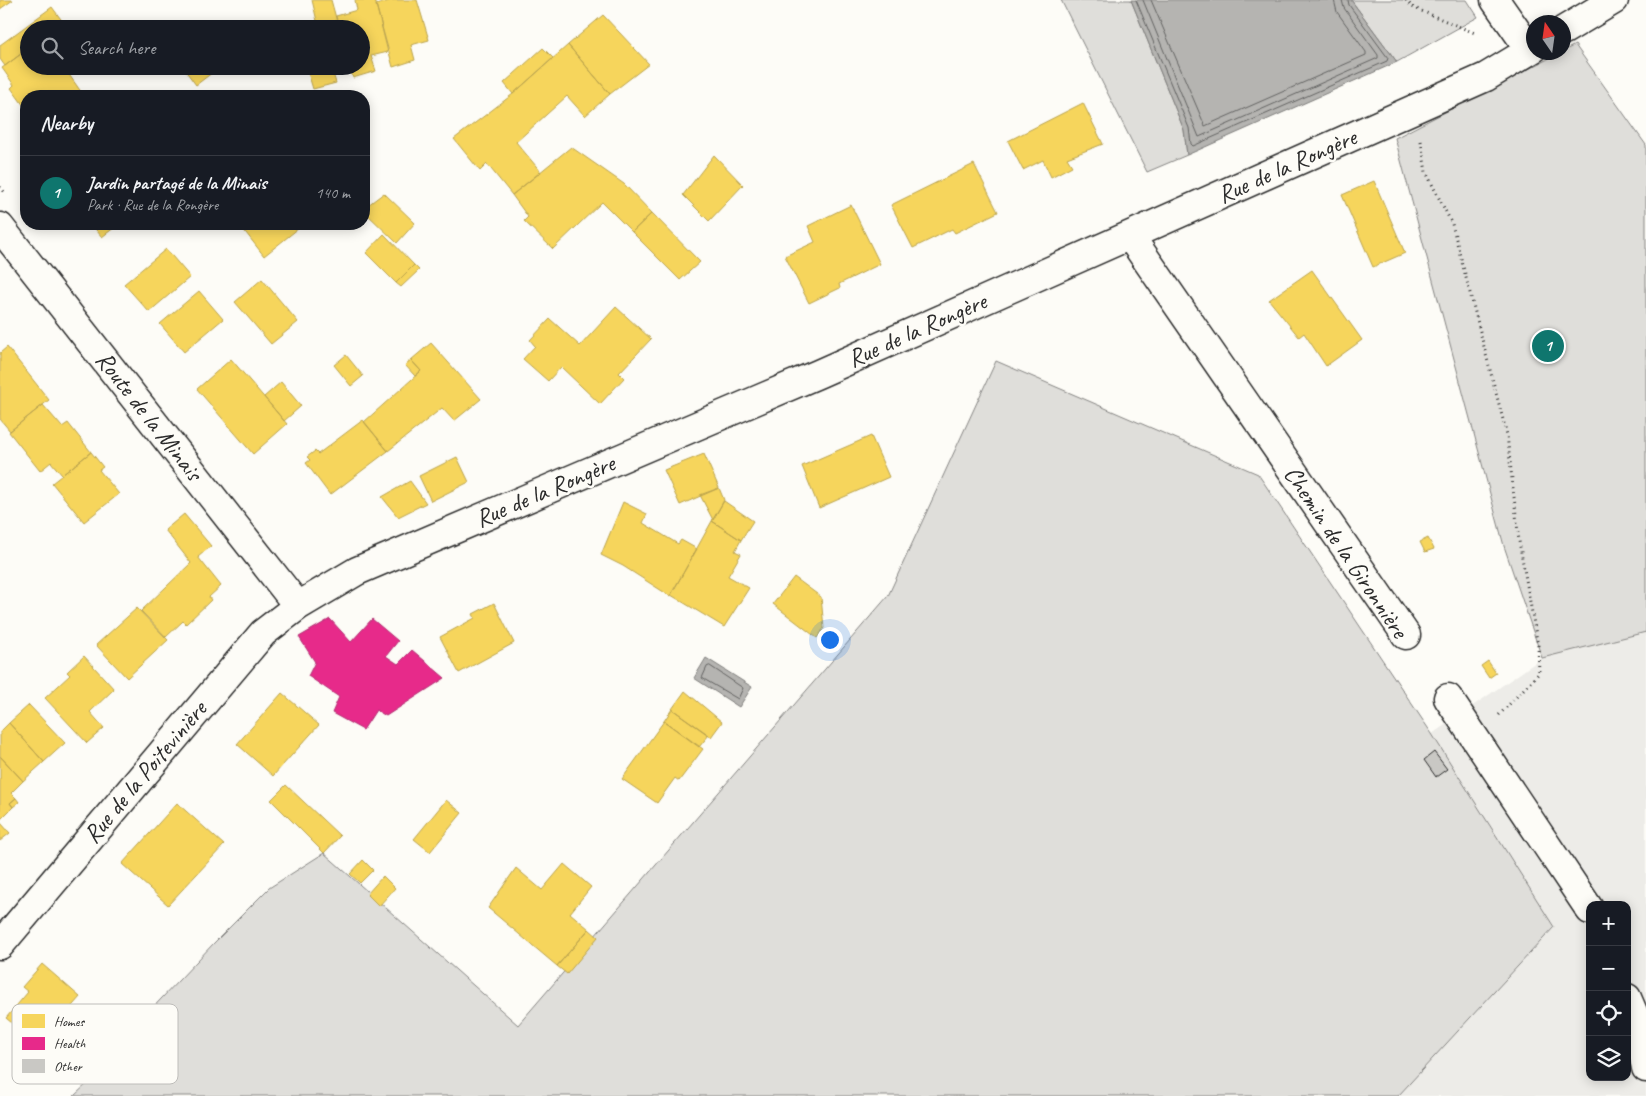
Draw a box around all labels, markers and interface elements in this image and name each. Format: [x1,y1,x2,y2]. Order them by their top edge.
north arrow [1526,15,1571,60]
search box [20,20,370,75]
icon: search [38,34,66,62]
text: Search here [78,36,155,60]
text: Nearby [40,110,93,136]
street label: Rue de la Rongère [1213,120,1363,211]
text: Jardin partagé de la Minais [87,171,267,195]
text: 1 [52,183,60,203]
text: 140 m [316,183,350,203]
text: Park · Rue de la Rongère [87,195,218,215]
street label: Rue de la Rongère [843,284,993,375]
pin: 1 [1532,327,1564,365]
street label: Route de la Minais [88,345,211,489]
street label: Rue de la Rongère [470,446,621,535]
street label: Chemin de la Gironnière [1277,460,1417,646]
your location [817,627,843,653]
street label: Rue de la Poitevinière [76,693,215,850]
map controls [1586,901,1631,1081]
button: + [1586,901,1631,946]
button: − [1586,946,1631,991]
button: locate [1586,991,1631,1036]
legend [12,1004,178,1084]
text: Homes [54,1013,85,1030]
text: Health [54,1035,86,1052]
button: layers [1586,1036,1631,1081]
text: Other [54,1058,83,1075]

